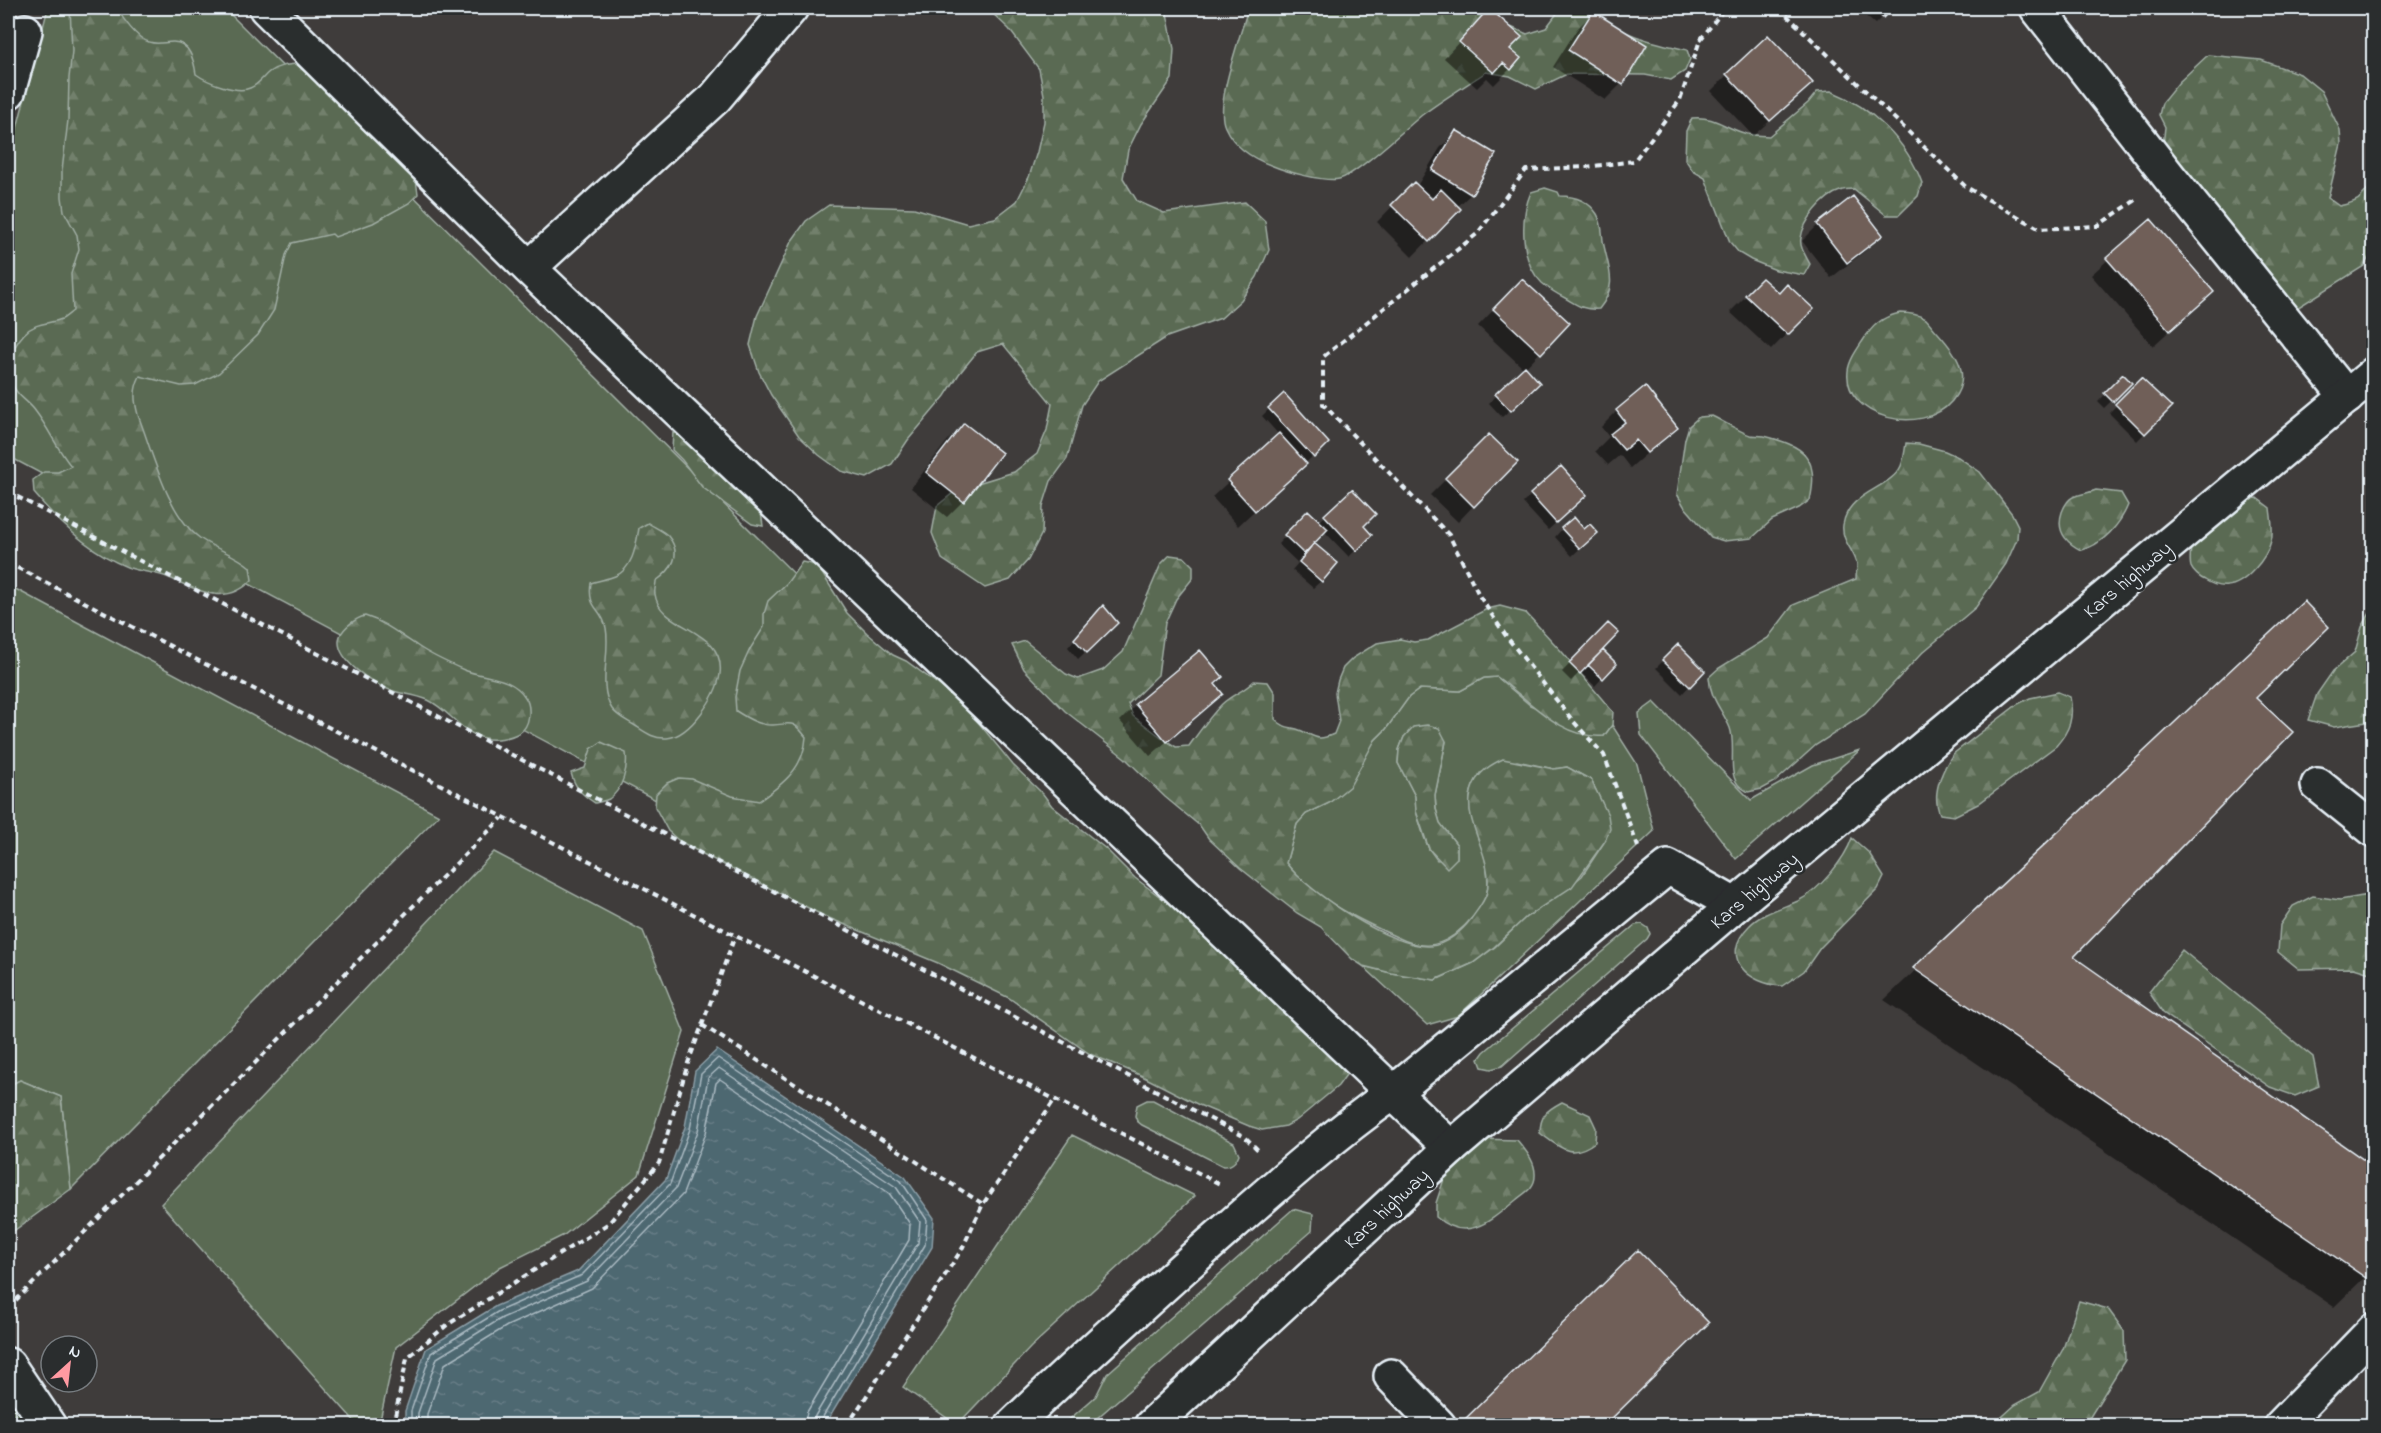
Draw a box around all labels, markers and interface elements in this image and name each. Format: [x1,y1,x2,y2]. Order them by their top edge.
street label: Kars highway [2078,535,2180,627]
street label: Kars highway [1705,846,1807,938]
street label: Kars highway [1338,1162,1438,1258]
north arrow [39,1334,99,1394]
text: N [65,1339,85,1366]

